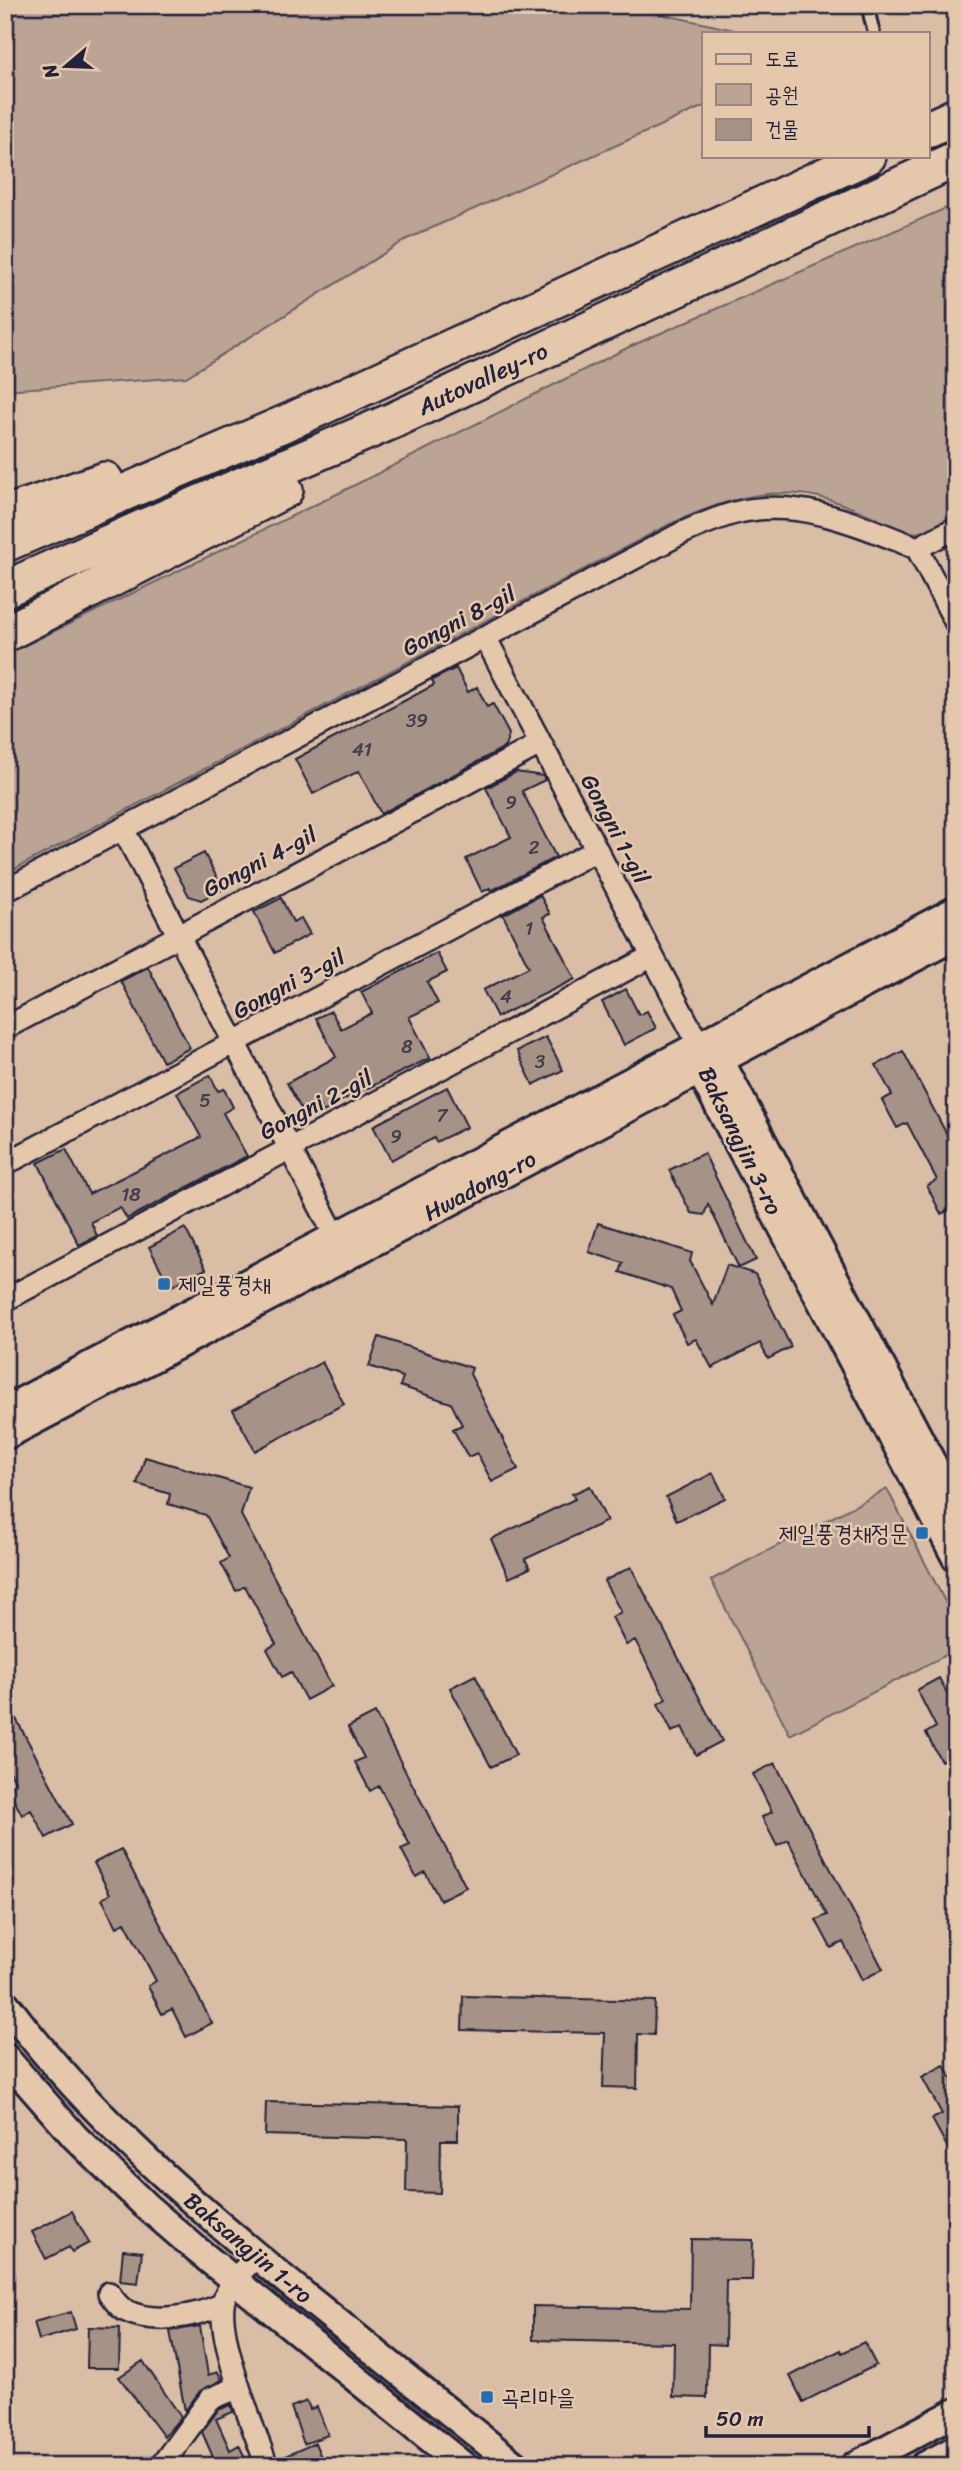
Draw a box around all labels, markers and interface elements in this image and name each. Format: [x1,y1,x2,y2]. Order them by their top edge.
north arrow [32,32,102,102]
legend [702,32,930,158]
text: 도로 [765,40,799,78]
text: N [32,59,68,84]
text: 공원 [765,76,799,114]
text: 건물 [765,110,799,148]
street label: Autovalley-ro [410,331,555,428]
street label: Gongni 8-gil [395,574,524,668]
house number: 39 [406,704,428,737]
house number: 41 [352,733,372,766]
street label: Gongni 1-gil [569,766,661,892]
house number: 9 [505,786,517,819]
street label: Gongni 4-gil [195,814,325,909]
house number: 2 [529,831,540,864]
house number: 1 [525,912,533,945]
street label: Gongni 3-gil [225,937,353,1031]
house number: 4 [500,980,512,1013]
house number: 8 [401,1030,413,1063]
house number: 3 [535,1045,546,1078]
street label: Gongni 2-gil [252,1058,380,1152]
street label: Baksangjin 3-ro [686,1060,794,1223]
house number: 5 [199,1084,211,1117]
house number: 7 [437,1099,449,1132]
house number: 9 [390,1120,402,1153]
street label: Hwadong-ro [416,1139,544,1233]
house number: 18 [121,1178,141,1211]
place label: 제일풍경채 [178,1264,271,1305]
marker: 제일풍경채 [156,1276,172,1292]
place label: 제일풍경채정문 [778,1513,908,1554]
marker: 제일풍경채정문 [914,1525,930,1541]
street label: Baksangjin 1-ro [174,2181,322,2315]
place label: 곡리마을 [501,2377,575,2418]
marker: 곡리마을 [479,2389,495,2405]
scale bar [706,2394,868,2438]
text: 50 m [716,2400,764,2438]

